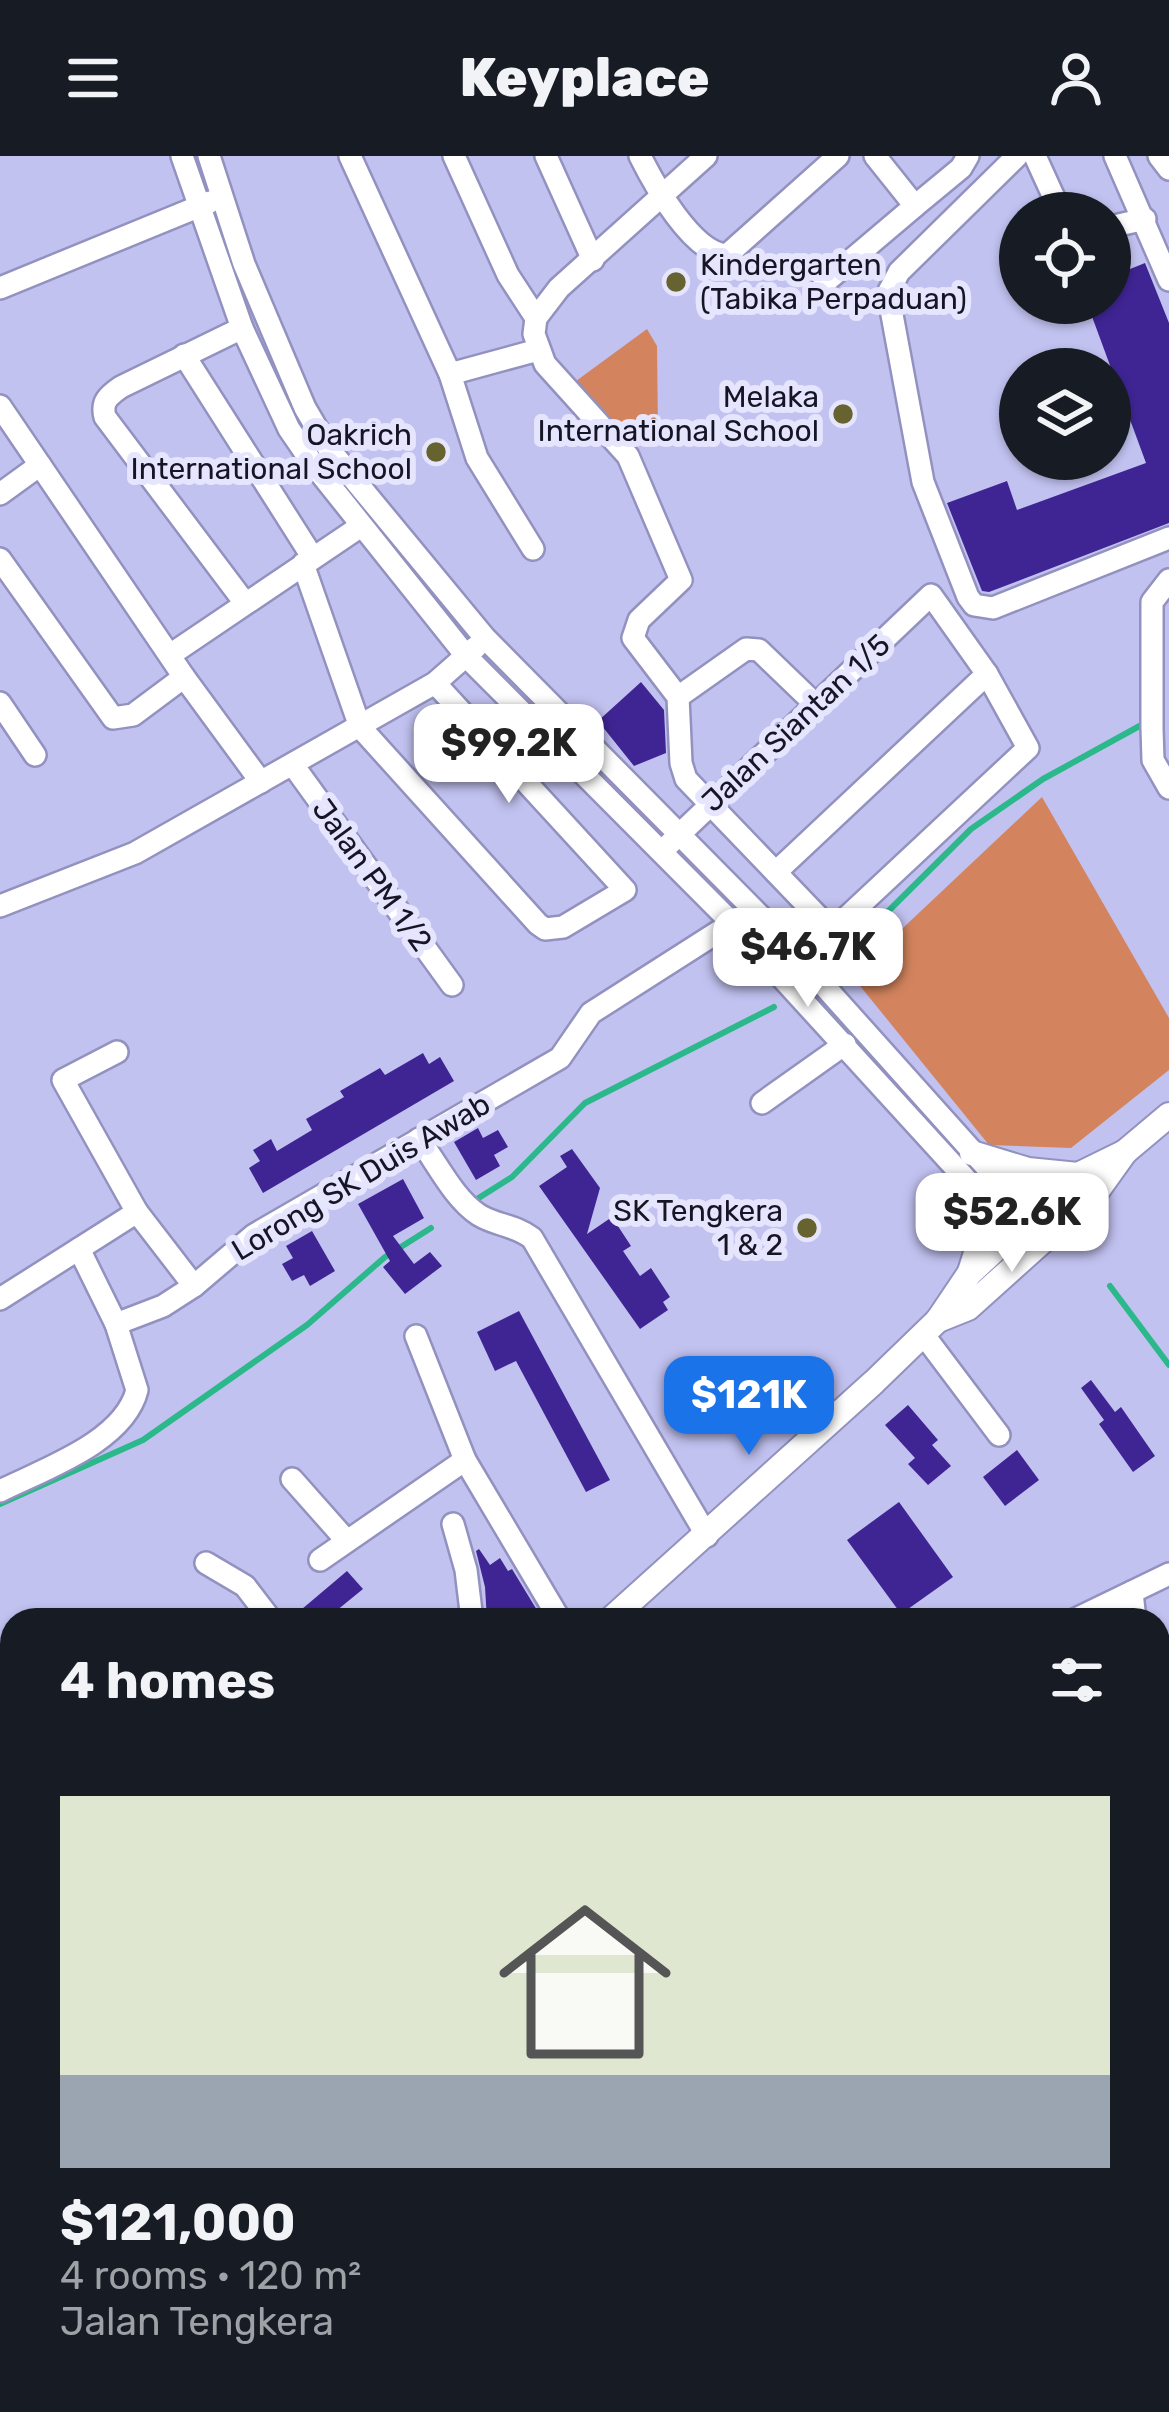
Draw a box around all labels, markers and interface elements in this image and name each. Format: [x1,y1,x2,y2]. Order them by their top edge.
icon: menu [60,45,126,111]
icon: person [1043,45,1109,111]
text: Keyplace [459,46,710,110]
map controls [999,192,1131,480]
button: locate [999,192,1131,324]
place label: Kindergarten (Tabika Perpaduan) [700,247,967,317]
marker: Kindergarten (Tabika Perpaduan) [663,269,689,295]
button: layers [999,348,1131,480]
place label: Melaka International School [538,379,819,449]
marker: Melaka International School [830,401,856,427]
place label: Oakrich International School [131,417,412,487]
marker: Oakrich International School [423,439,449,465]
street label: Jalan Siantan 1/5 [694,627,898,819]
pin: $99.2K [411,704,607,806]
text: $99.2K [441,720,577,766]
street label: Jalan PM 1/2 [305,792,439,958]
pin: $46.7K [710,908,906,1010]
text: $46.7K [740,924,876,970]
street label: Lorong SK Duis Awab [225,1086,497,1268]
pin: $52.6K [914,1173,1110,1275]
text: $52.6K [943,1189,1081,1235]
place label: SK Tengkera 1 & 2 [613,1193,783,1263]
marker: SK Tengkera 1 & 2 [794,1215,820,1241]
pin: $121K [665,1356,833,1458]
text: $121K [691,1372,807,1418]
icon: filters [1044,1647,1110,1713]
text: 4 homes [60,1650,275,1711]
icon: home [477,1874,693,2090]
text: $121,000 [60,2192,296,2253]
text: 4 rooms · 120 m² [60,2253,361,2299]
text: Jalan Tengkera [60,2299,334,2345]

